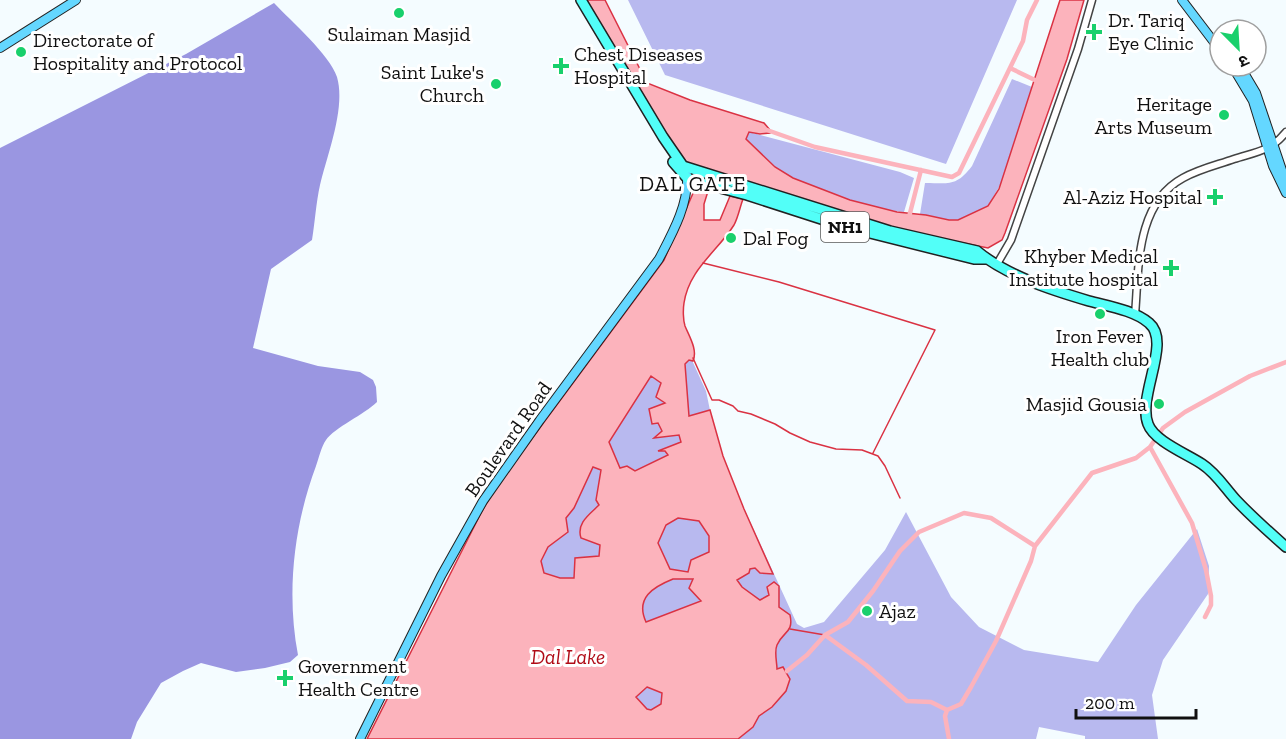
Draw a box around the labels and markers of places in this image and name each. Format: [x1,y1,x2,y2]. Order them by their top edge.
marker: Sulaiman Masjid [392,6,406,20]
place label: Dr. Tariq Eye Clinic [1108,8,1194,55]
place label: Sulaiman Masjid [328,22,470,46]
marker: Dr. Tariq Eye Clinic [1085,23,1103,41]
place label: Directorate of Hospitality and Protocol [33,28,242,75]
place label: Chest Diseases Hospital [574,42,703,89]
marker: Directorate of Hospitality and Protocol [14,45,28,59]
marker: Chest Diseases Hospital [552,57,570,75]
place label: Saint Luke's Church [381,60,485,107]
marker: Saint Luke's Church [489,77,503,91]
place label: Heritage Arts Museum [1095,92,1213,139]
marker: Heritage Arts Museum [1217,108,1231,122]
place label: Al-Aziz Hospital [1063,185,1202,209]
marker: Al-Aziz Hospital [1206,188,1224,206]
place label: Dal Fog [743,226,809,250]
marker: Dal Fog [724,231,738,245]
place label: Khyber Medical Institute hospital [1009,244,1158,291]
marker: Khyber Medical Institute hospital [1162,259,1180,277]
marker: Iron Fever Health club [1093,307,1107,321]
place label: Iron Fever Health club [1051,324,1149,371]
place label: Masjid Gousia [1026,392,1147,416]
marker: Masjid Gousia [1152,397,1166,411]
place label: Ajaz [879,599,916,623]
marker: Ajaz [860,604,874,618]
place label: Government Health Centre [298,654,419,701]
marker: Government Health Centre [276,669,294,687]

